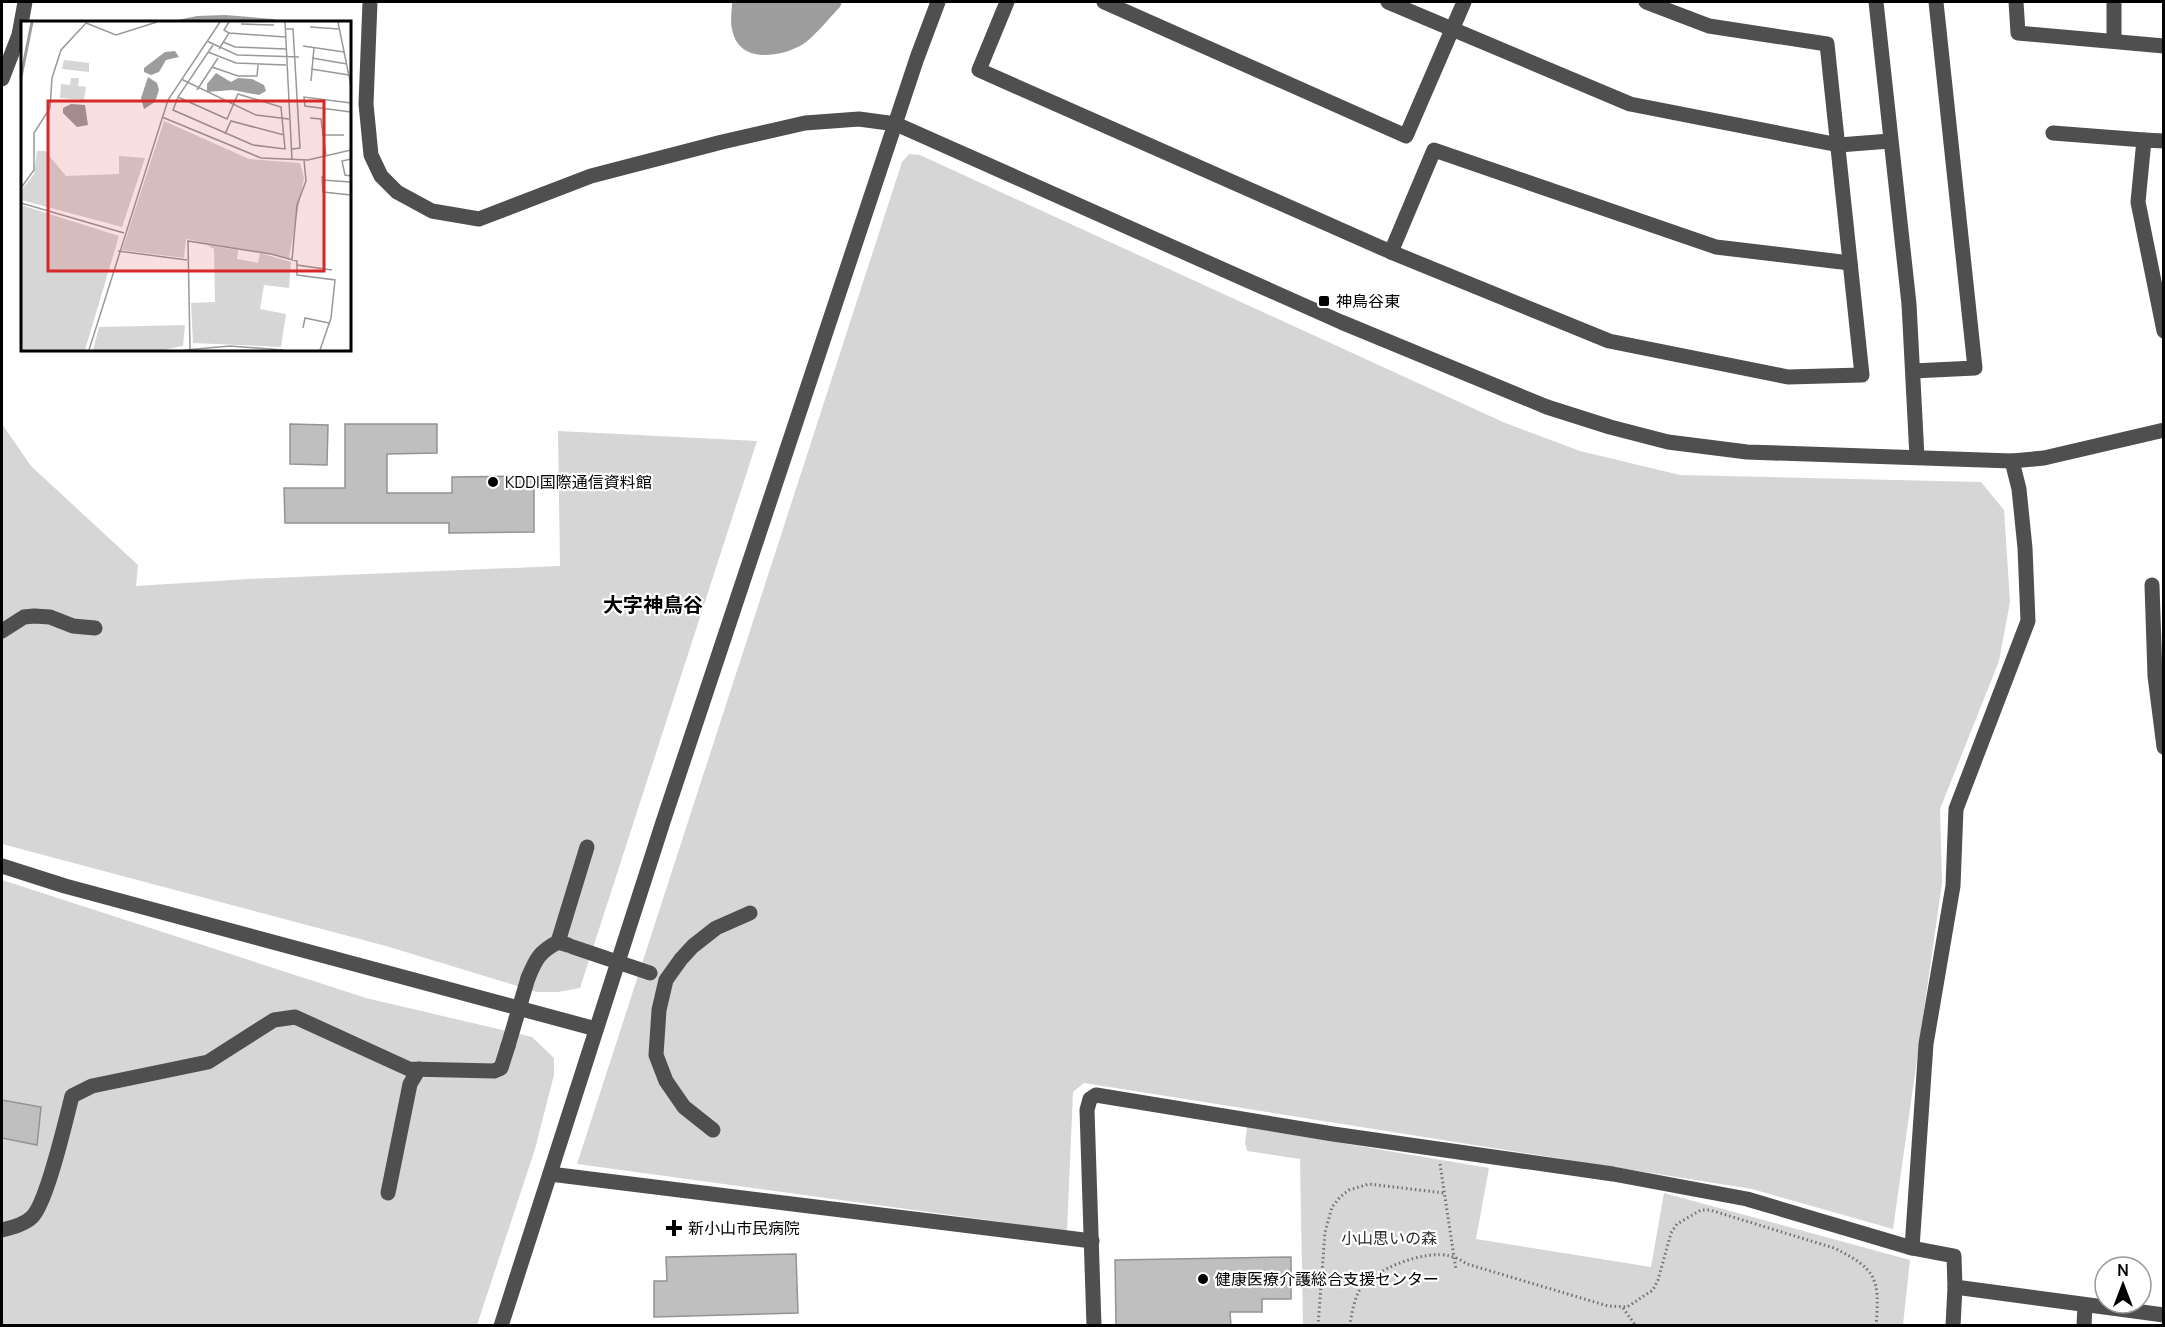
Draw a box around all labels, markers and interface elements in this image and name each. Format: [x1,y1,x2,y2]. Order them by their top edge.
inset map [21,21,351,351]
place label: 神鳥谷東 [1336,290,1400,312]
marker: 神鳥谷東 [1317,294,1331,308]
place label: KDDI国際通信資料館 [505,471,652,493]
marker: KDDI国際通信資料館 [486,475,500,489]
district label: 大字神鳥谷 [603,591,703,618]
place label: 新小山市民病院 [688,1217,800,1239]
marker: 新小山市民病院 [665,1219,683,1237]
park label: 小山思いの森 [1341,1227,1437,1249]
north arrow [2093,1255,2153,1315]
text: N [2117,1259,2129,1281]
place label: 健康医療介護総合支援センター [1215,1268,1439,1290]
marker: 健康医療介護総合支援センター [1196,1272,1210,1286]

